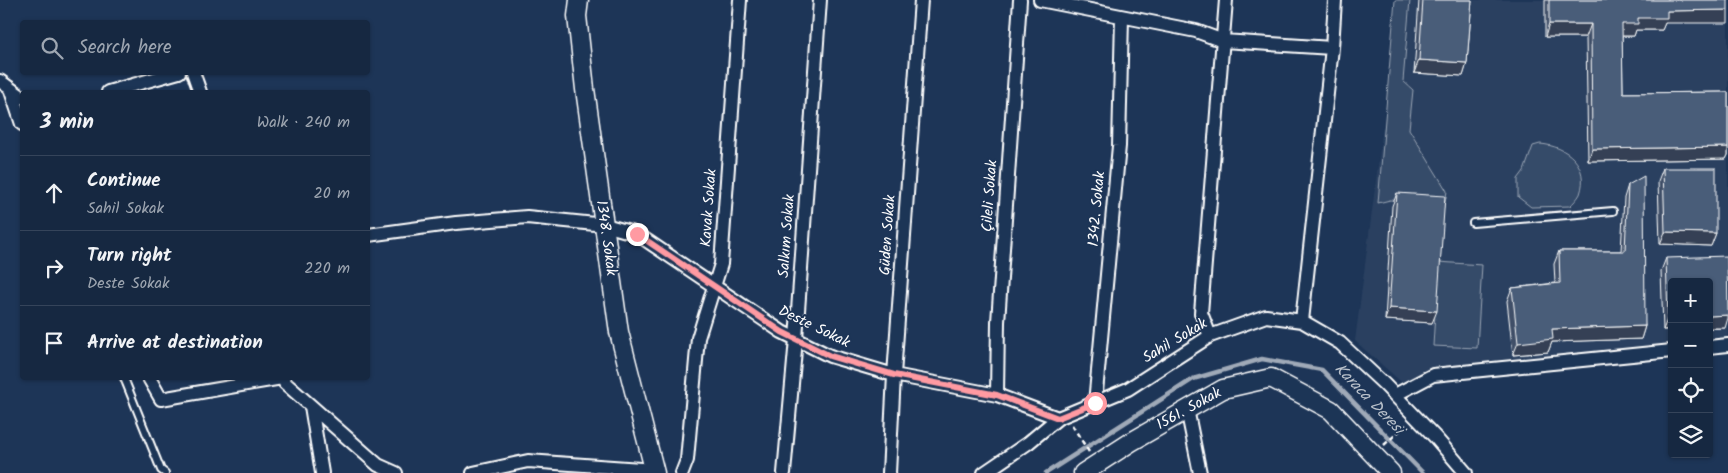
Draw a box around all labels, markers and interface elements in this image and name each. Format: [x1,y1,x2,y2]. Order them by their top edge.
search box [20,20,370,75]
text: Search here [78,33,172,63]
icon: search [38,34,66,62]
text: 3 min [40,106,94,139]
text: Walk · 240 m [257,110,350,135]
street label: Çileli Sokak [976,158,1005,233]
text: Continue [87,166,160,196]
street label: Kavak Sokak [694,167,724,248]
street label: 1342. Sokak [1082,169,1112,248]
icon: ahead [40,179,68,207]
text: 20 m [314,181,350,206]
street label: Salkım Sokak [772,193,802,278]
street label: Güden Sokak [873,193,903,276]
text: Sahil Sokak [87,196,164,221]
street label: 1348. Sokak [589,199,623,278]
route end [626,223,649,246]
text: Turn right [87,241,172,271]
icon: right [40,254,68,282]
text: 220 m [304,256,350,281]
text: Deste Sokak [87,271,169,296]
map controls [1668,278,1713,458]
button: + [1668,278,1713,323]
street label: Deste Sokak [774,299,855,355]
street label: Sahil Sokak [1138,312,1213,370]
button: − [1668,323,1713,368]
text: Arrive at destination [87,328,263,358]
icon: arrive [40,329,68,357]
water label: Karaca Deresi [1328,357,1412,443]
button: locate [1668,368,1713,413]
street label: 1561. Sokak [1152,381,1227,437]
route start [1084,392,1107,415]
button: layers [1668,413,1713,458]

